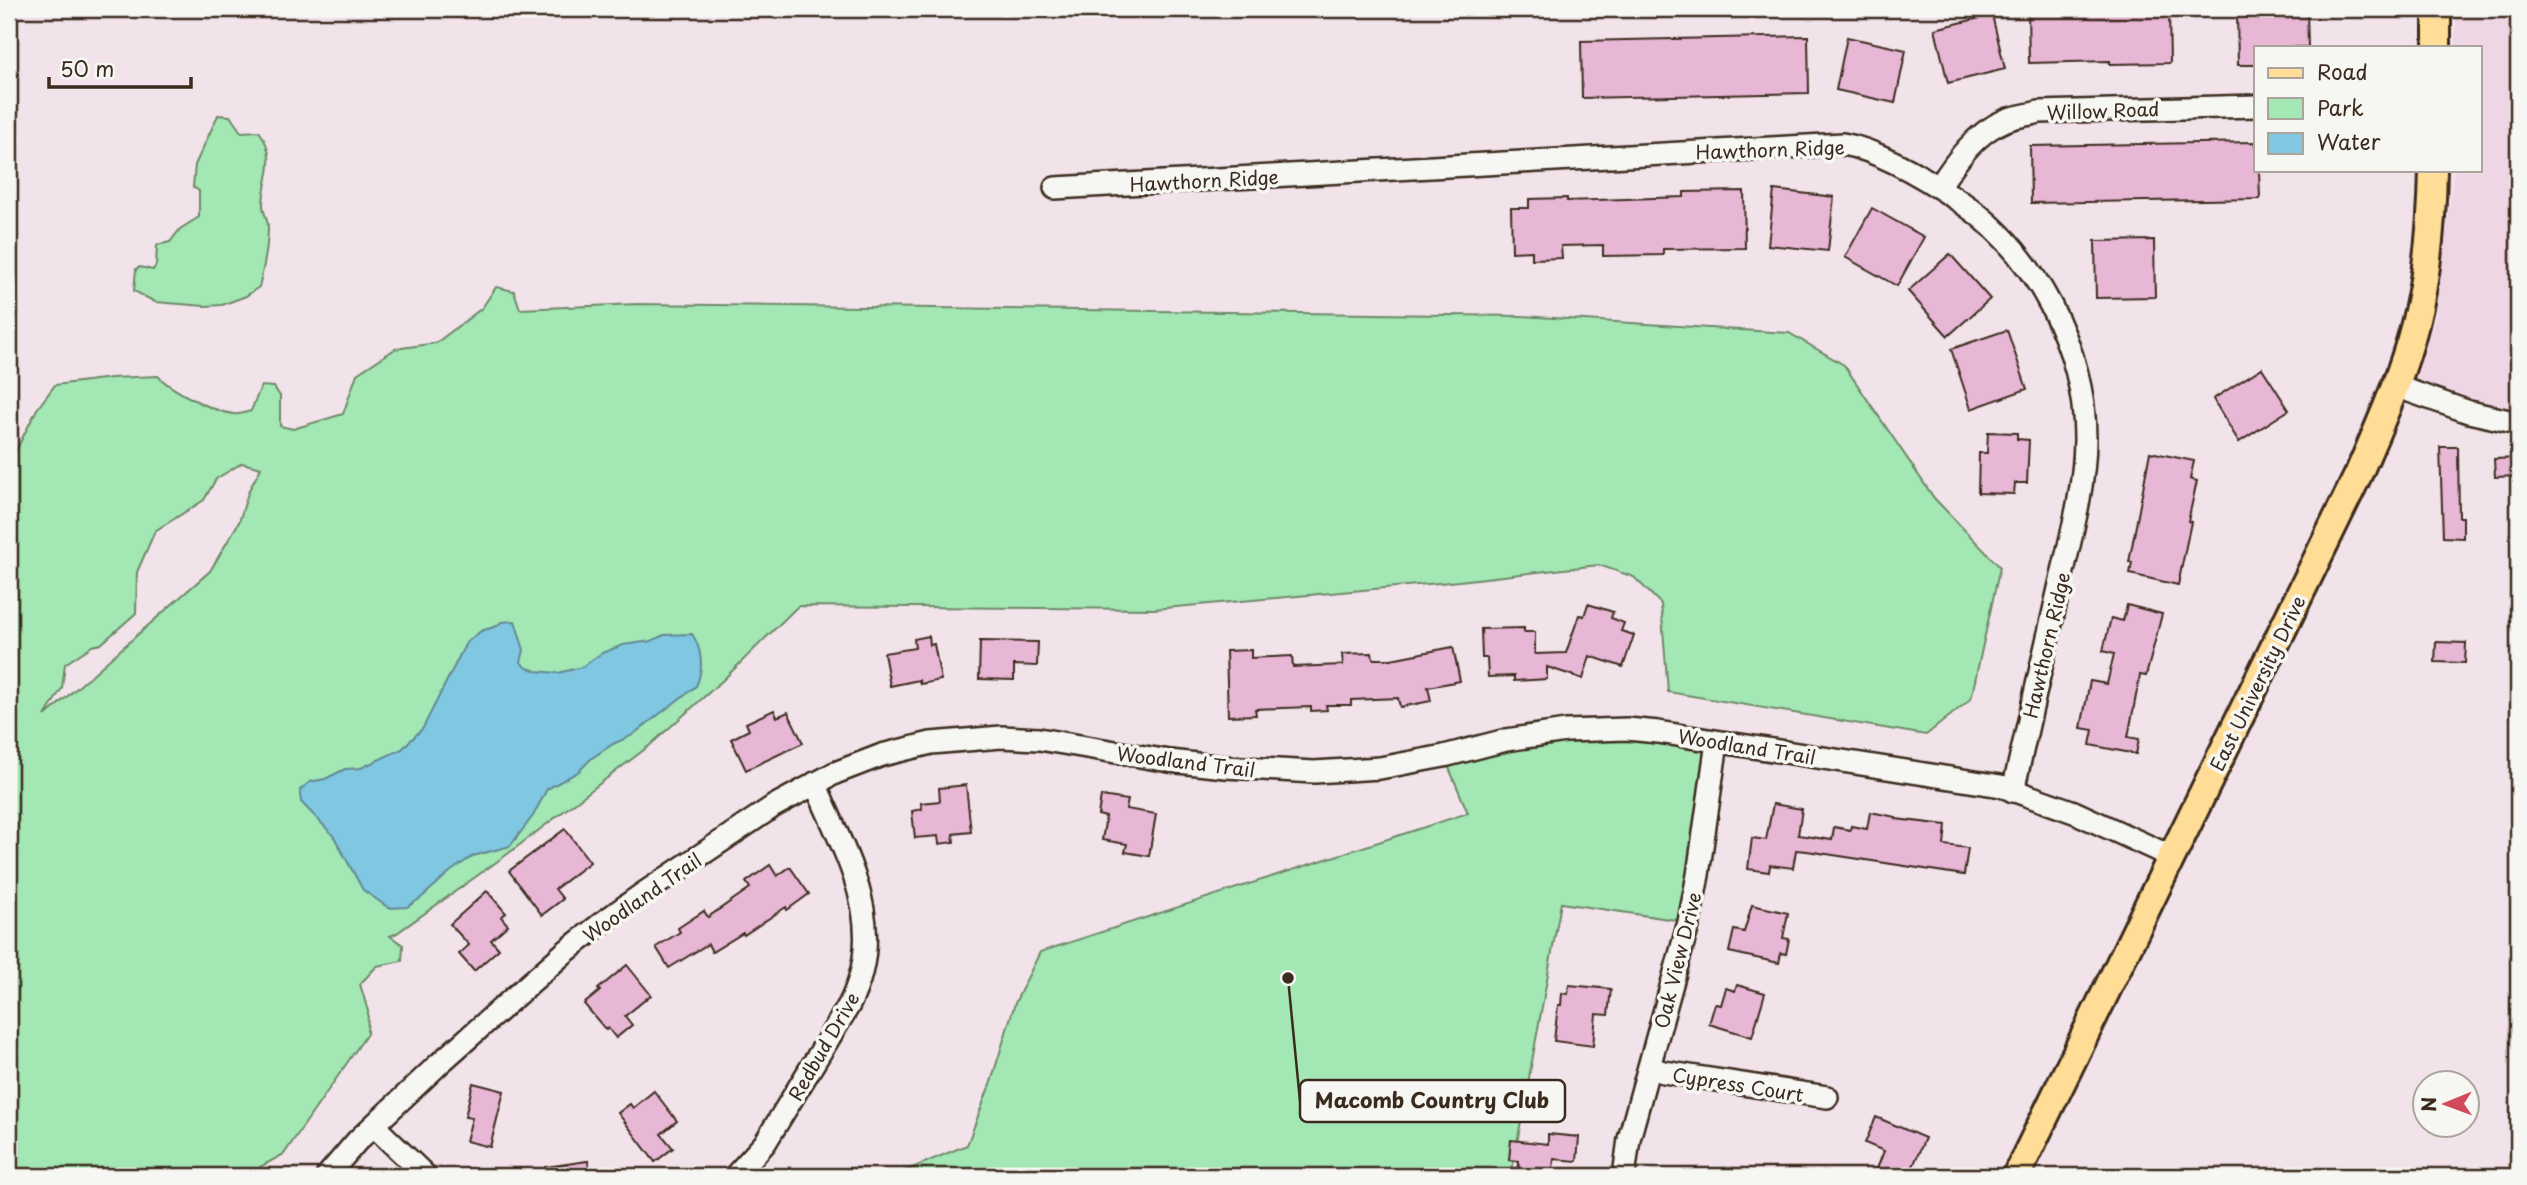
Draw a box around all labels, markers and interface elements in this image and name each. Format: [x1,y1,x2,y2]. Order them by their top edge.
scale bar [49,46,191,90]
legend [2254,46,2482,172]
text: 50 m [60,52,114,84]
text: Road [2317,55,2368,87]
text: Park [2317,91,2364,123]
street label: Willow Road [2046,94,2160,126]
text: Water [2317,125,2381,157]
street label: Hawthorn Ridge [1695,132,1845,166]
street label: Hawthorn Ridge [1129,162,1279,198]
street label: Hawthorn Ridge [2016,569,2076,721]
street label: East University Drive [2202,591,2312,775]
street label: Woodland Trail [1676,721,1818,771]
street label: Woodland Trail [1115,739,1257,783]
street label: Woodland Trail [577,846,707,948]
street label: Oak View Drive [1647,889,1707,1031]
street label: Redbud Drive [781,987,865,1105]
street label: Cypress Court [1670,1060,1806,1108]
north arrow [2412,1070,2482,1140]
callout: Macomb Country Club [1300,1080,1565,1122]
text: Macomb Country Club [1315,1083,1549,1115]
text: N [2414,1097,2442,1112]

